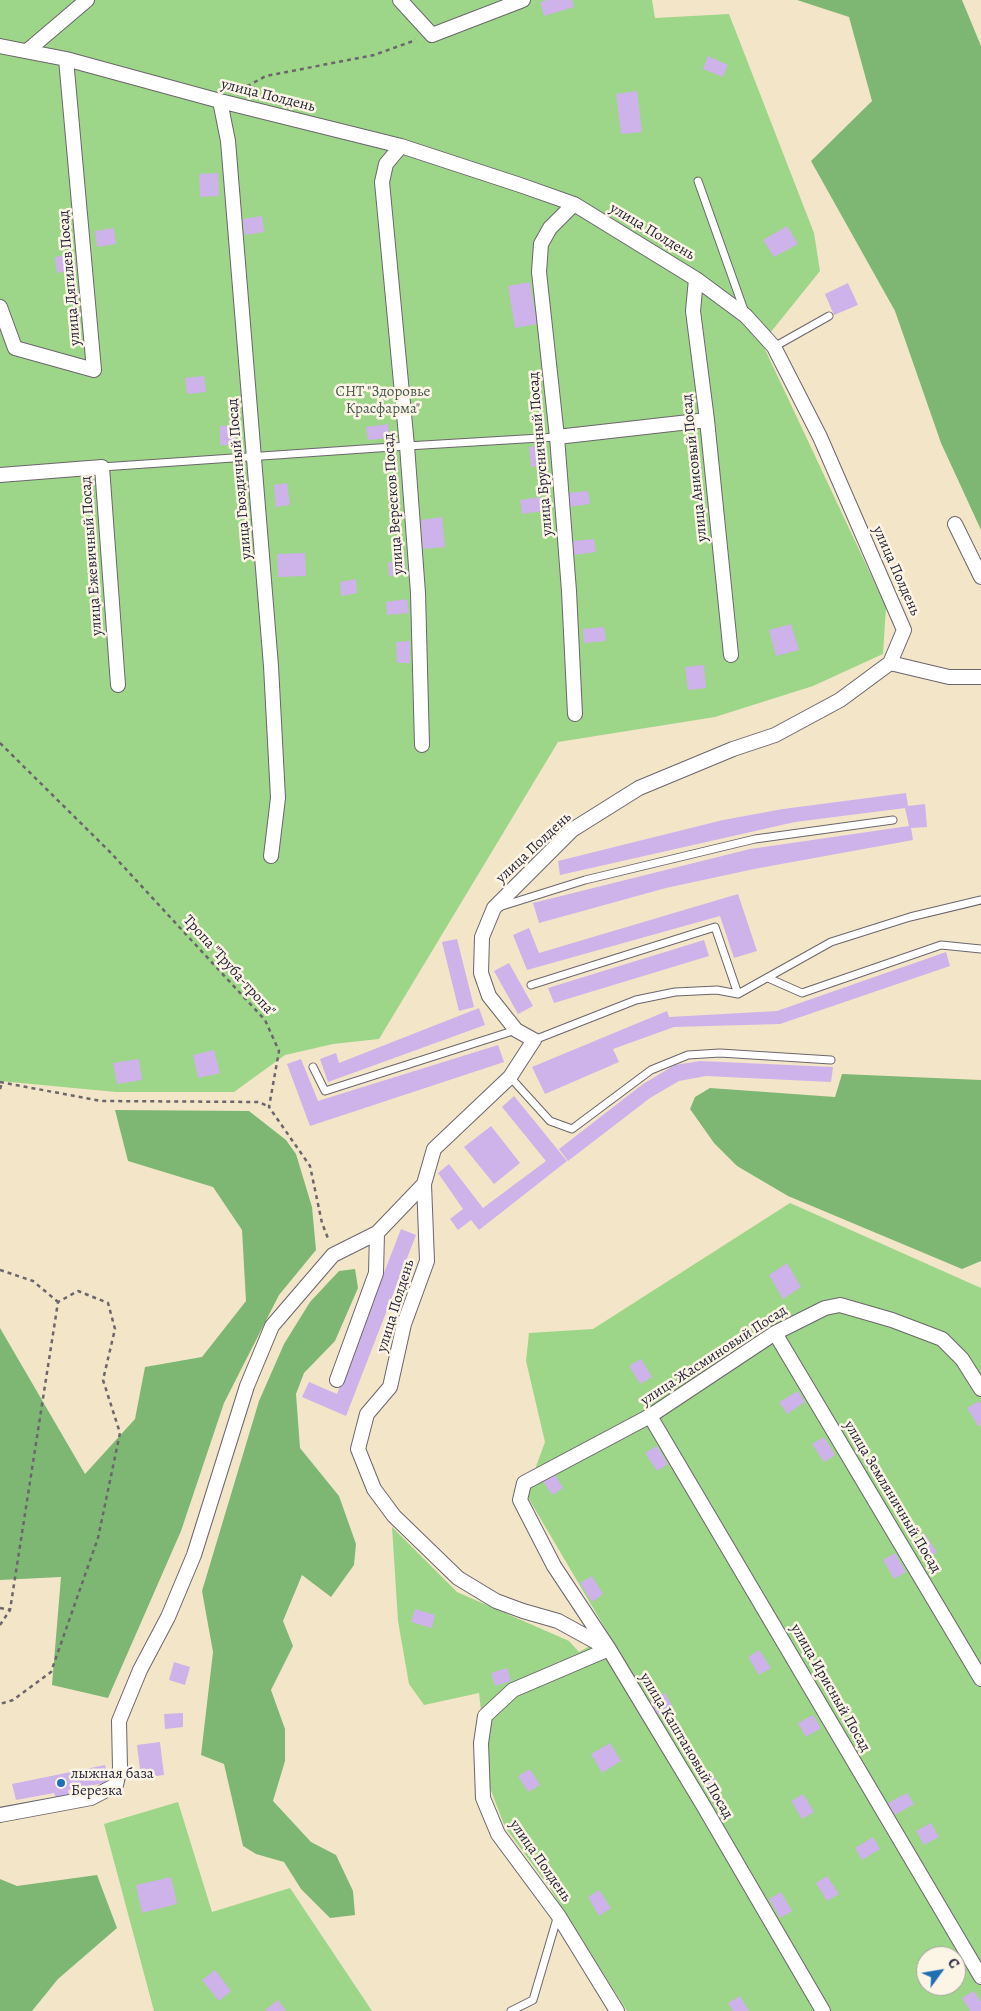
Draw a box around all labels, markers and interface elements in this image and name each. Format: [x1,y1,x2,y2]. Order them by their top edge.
street label: улица Полдень [219,76,317,116]
street label: улица Полдень [606,200,698,264]
street label: улица Дягилев Посад [55,209,85,347]
street label: улица Брусничный Посад [525,371,557,537]
park label: СНТ "Здоровье Красфарма" [336,383,430,418]
street label: улица Анисовый Посад [678,393,712,543]
street label: улица Гвоздичный Посад [224,398,256,560]
street label: улица Вересков Посад [380,433,408,575]
street label: улица Ежевичный Посад [77,476,107,636]
street label: улица Полдень [868,523,924,619]
street label: улица Полдень [493,809,575,887]
street label: Тропа "Труба-тропа" [179,912,279,1020]
street label: улица Полдень [373,1257,419,1355]
street label: улица Жасминовый Посад [637,1302,791,1410]
street label: улица Земляничный Посад [839,1418,945,1576]
street label: улица Ирисный Посад [786,1621,874,1755]
street label: улица Каштановый Посад [635,1670,737,1822]
place label: лыжная база Березка [71,1765,154,1800]
marker: лыжная база Березка [55,1777,67,1789]
street label: улица Полдень [505,1816,575,1906]
north arrow [916,1946,966,1996]
text: С [943,1955,964,1972]

